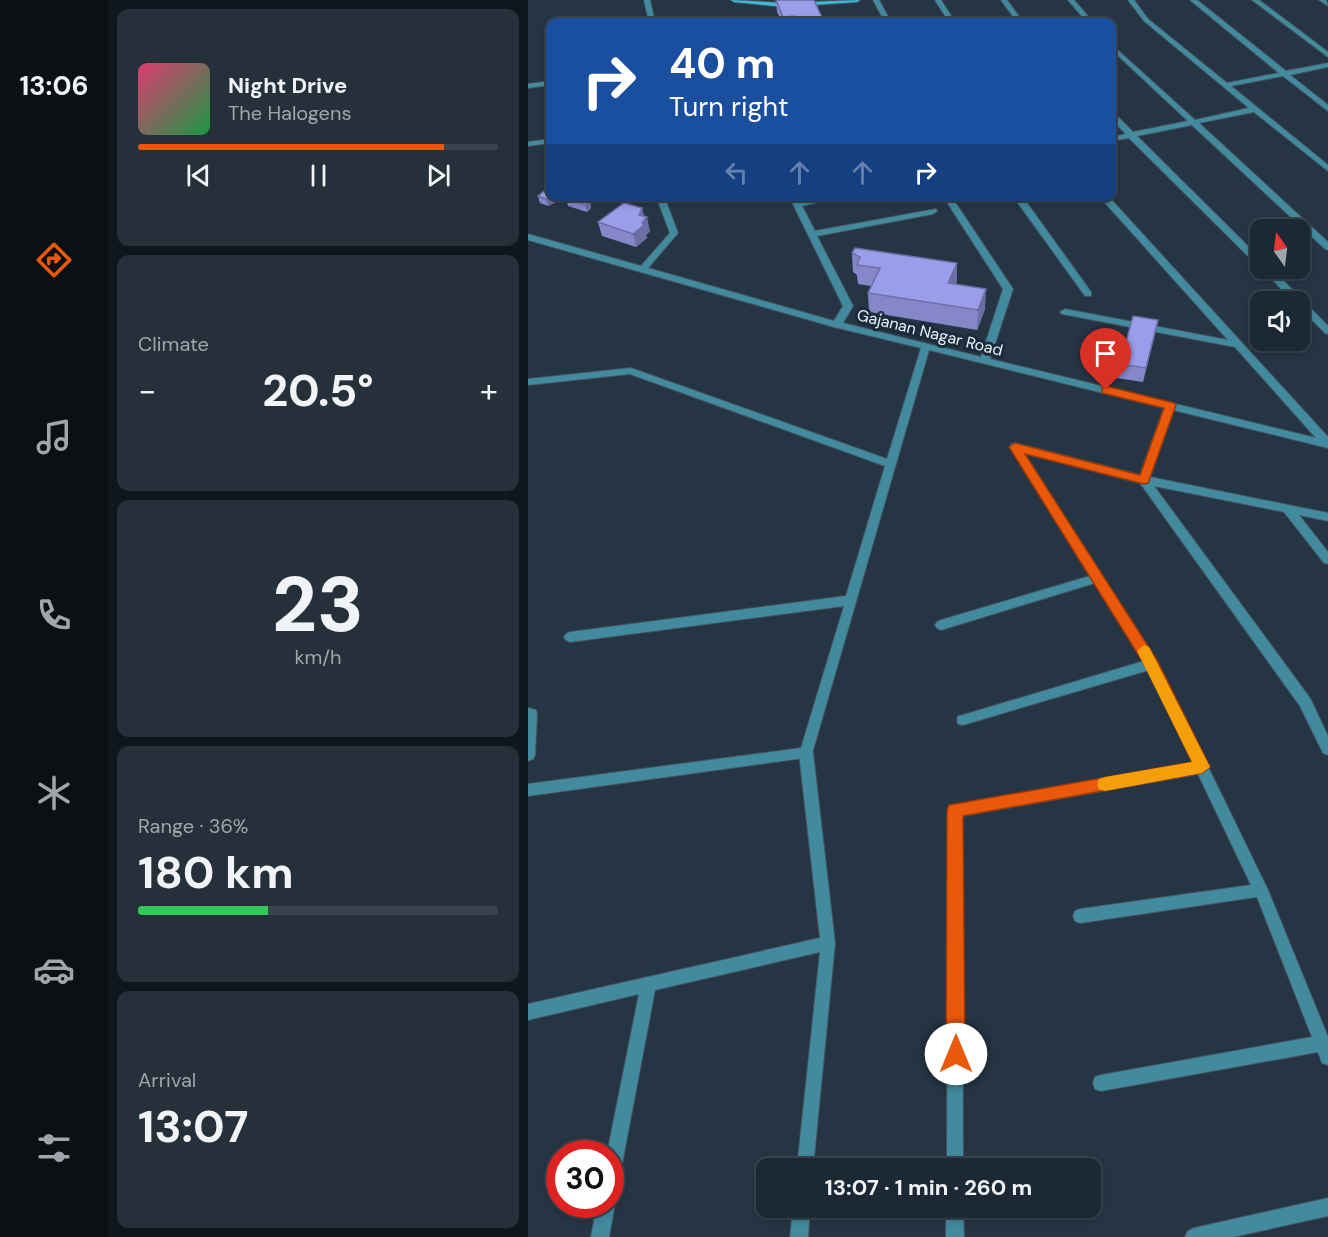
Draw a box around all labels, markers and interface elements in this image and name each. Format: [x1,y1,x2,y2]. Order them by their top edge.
text: 40 m [669,36,775,91]
icon: right [570,42,648,120]
text: 13:06 [19,68,89,103]
text: Night Drive [228,71,347,100]
text: Turn right [669,89,789,124]
text: The Halogens [228,100,351,126]
icon: left [720,156,753,189]
icon: ahead [783,156,816,189]
icon: ahead [846,156,879,189]
icon: right [909,156,942,189]
icon: previous [182,159,215,192]
icon: pause [302,159,335,192]
icon: next [422,159,455,192]
north arrow [1250,219,1310,279]
map controls [1250,219,1310,351]
icon: directions [33,239,75,281]
button: sound [1250,291,1310,351]
street label: Gajanan Nagar Road [855,304,1005,361]
pin [1080,328,1131,390]
text: Climate [138,331,209,357]
icon: arrive [1089,337,1122,370]
text: 20.5° [262,361,374,420]
text: − [138,369,156,412]
text: + [480,369,498,412]
icon: music [33,416,75,458]
text: 23 [272,554,364,655]
icon: phone [33,594,75,636]
text: km/h [294,644,342,670]
icon: climate [33,772,75,814]
text: Range · 36% [138,813,248,839]
text: 180 km [138,843,293,902]
icon: car [33,949,75,991]
position arrow [924,1022,988,1086]
text: Arrival [138,1067,196,1093]
text: 13:07 [138,1097,249,1156]
icon: filters [33,1127,75,1169]
speed limit sign: 30 [546,1140,624,1218]
text: 13:07 · 1 min · 260 m [825,1173,1032,1202]

